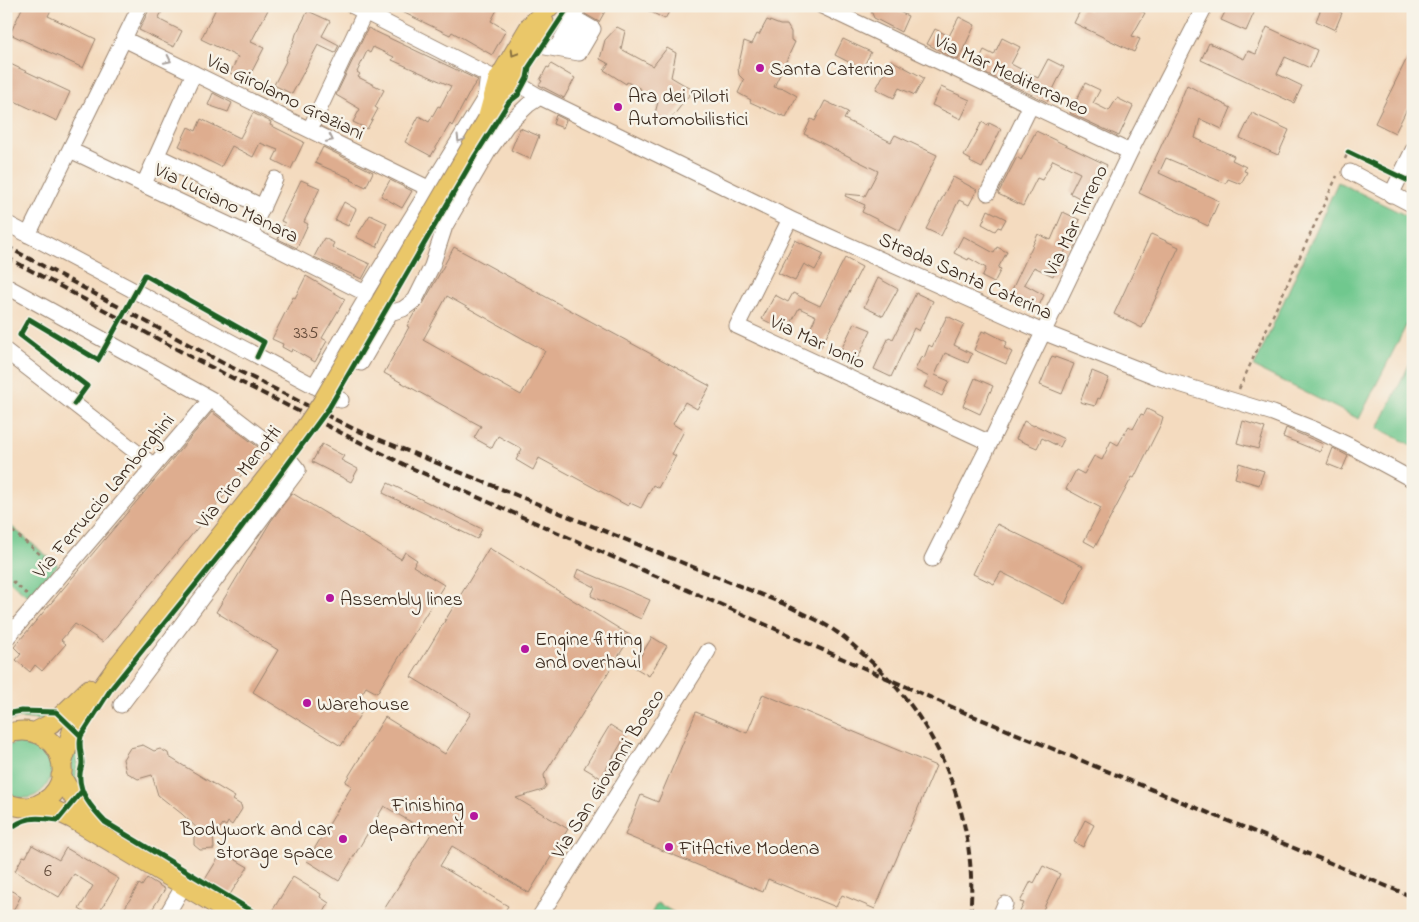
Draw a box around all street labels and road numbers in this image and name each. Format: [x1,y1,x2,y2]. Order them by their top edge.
street label: Via Mar Mediterraneo [928,27,1093,125]
street label: Via Girolamo Graziani [200,47,369,149]
street label: Via Luciano Manara [148,156,303,252]
street label: Via Mar Tirreno [1037,161,1117,283]
street label: Strada Santa Caterina [873,226,1057,329]
street label: Via Mar Ionio [763,308,870,378]
street label: Via Ferruccio Lamborghini [26,408,184,587]
street label: Via Ciro Menotti [190,420,290,536]
street label: Via San Giovanni Bosco [545,684,673,866]

